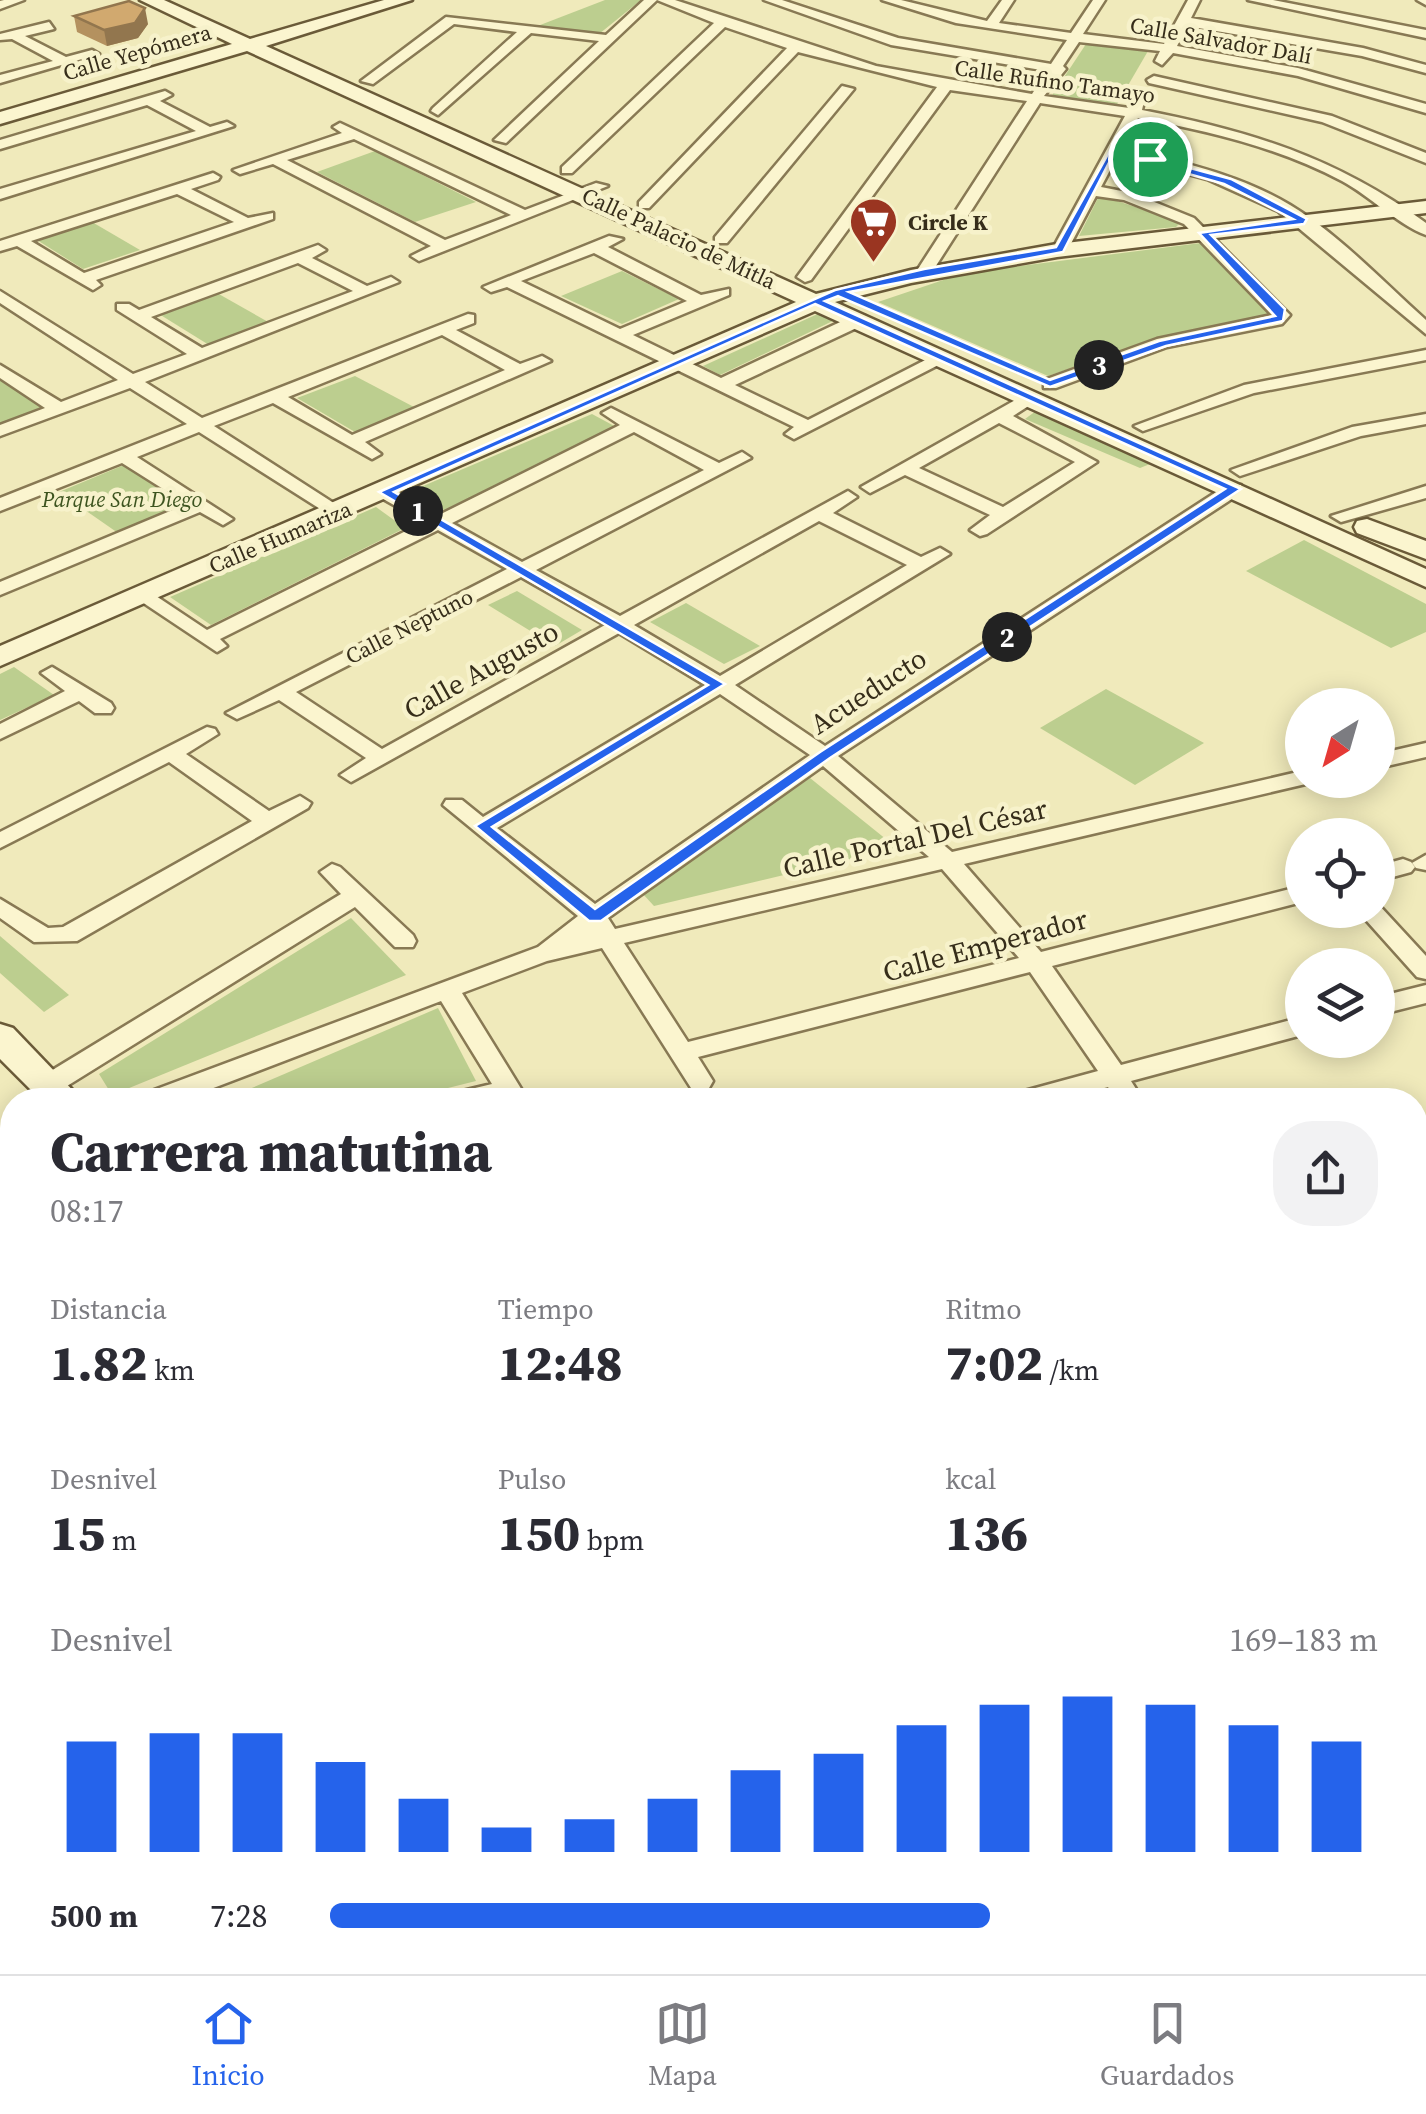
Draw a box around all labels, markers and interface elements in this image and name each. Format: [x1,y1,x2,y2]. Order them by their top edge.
street label: Calle Salvador Dalí [1128,9,1314,71]
street label: Calle Yepómera [59,16,215,88]
street label: Calle Rufino Tamayo [953,52,1157,110]
pin [1108,117,1193,202]
icon: arrive [1123,132,1178,187]
street label: Calle Palacio de Mitla [577,180,782,296]
supermarket icon: Circle K [847,196,899,264]
place label: Circle K [908,207,989,237]
pin: 3 [1074,340,1124,390]
text: 3 [1091,346,1107,384]
park label: Parque San Diego [41,484,203,514]
pin: 1 [393,486,443,536]
text: 1 [410,492,426,530]
street label: Calle Humariza [204,493,357,581]
street label: Calle Neptuno [340,581,478,671]
street label: Calle Augusto [397,612,565,728]
pin: 2 [982,612,1032,662]
text: 2 [999,618,1015,656]
street label: Acueducto [802,639,934,743]
north arrow [1285,688,1395,798]
map controls [1285,688,1395,1058]
street label: Calle Portal Del César [779,789,1051,887]
button: locate [1285,818,1395,928]
street label: Calle Emperador [878,899,1092,991]
button: layers [1285,948,1395,1058]
text: Carrera matutina [50,1114,492,1189]
button: share [1273,1121,1378,1226]
text: 08:17 [50,1189,124,1233]
text: Distancia [50,1290,167,1328]
text: Tiempo [498,1290,594,1328]
text: Ritmo [945,1290,1022,1328]
text: 1.82 [50,1328,148,1397]
text: 12:48 [498,1328,623,1397]
text: 7:02 [945,1328,1043,1397]
text: km [148,1351,195,1389]
text: /km [1043,1351,1099,1389]
text: Desnivel [50,1460,157,1498]
text: Pulso [498,1460,566,1498]
text: kcal [945,1460,996,1498]
text: 15 [50,1498,105,1567]
text: 150 [498,1498,580,1567]
text: 136 [945,1498,1028,1567]
text: m [105,1521,137,1559]
text: bpm [580,1521,644,1559]
text: Desnivel [50,1618,172,1662]
text: 169–183 m [1229,1618,1378,1662]
text: 500 m [50,1894,138,1938]
text: 7:28 [210,1894,268,1938]
tab: Inicio [192,1996,265,2094]
tab: Mapa [648,1996,717,2094]
tab: Guardados [1100,1996,1234,2094]

